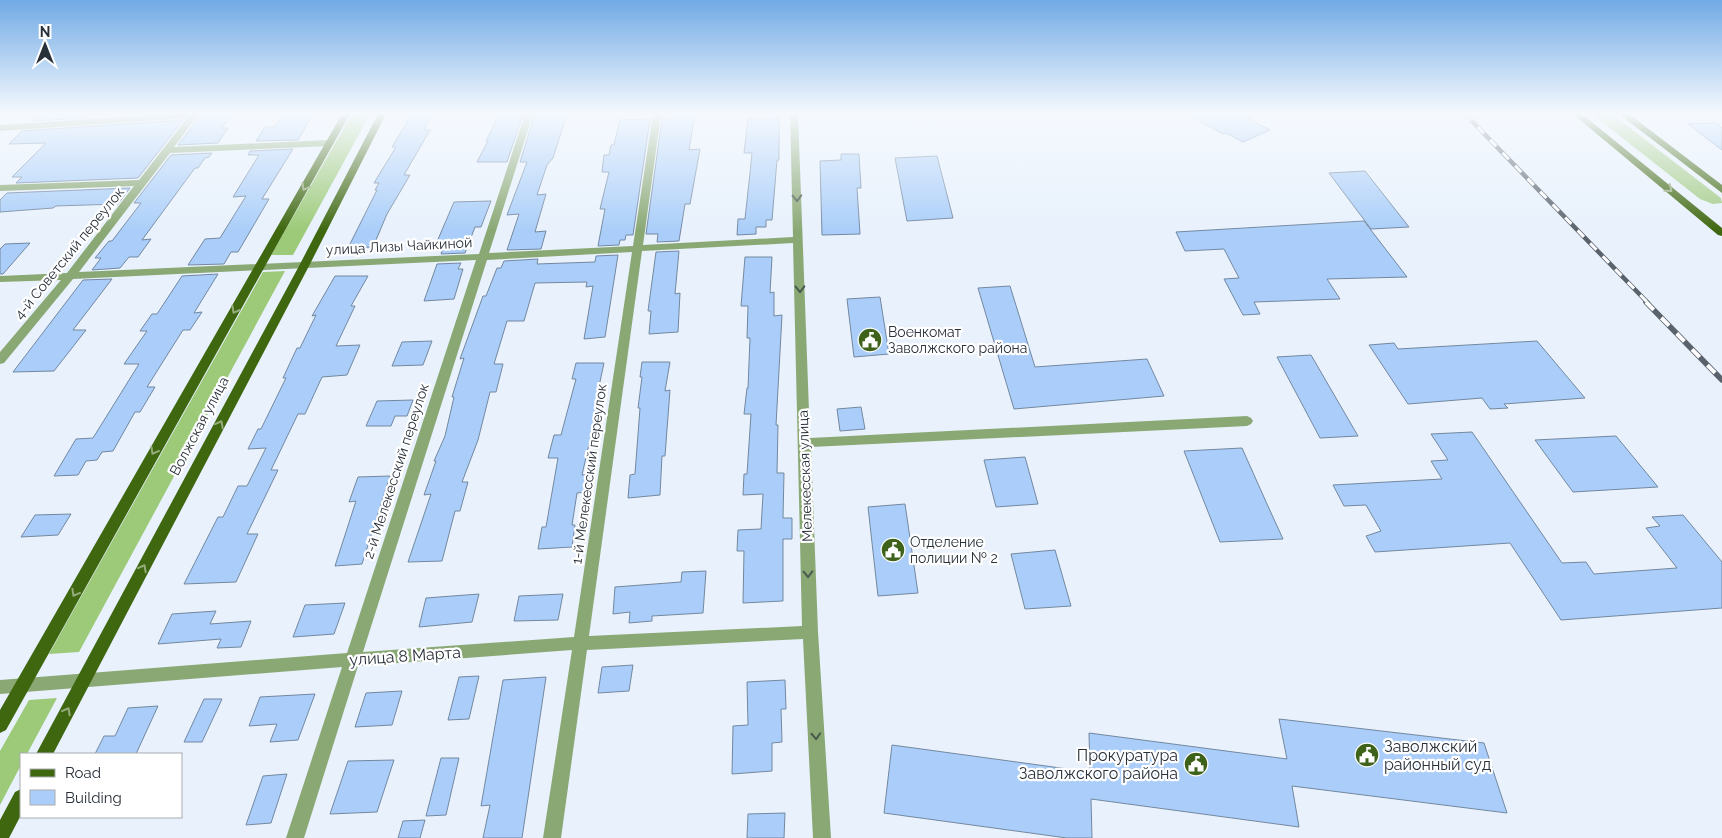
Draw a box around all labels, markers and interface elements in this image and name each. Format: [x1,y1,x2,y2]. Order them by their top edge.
north arrow [20,20,70,70]
text: N [40,24,50,40]
one-way arrow [301,181,311,190]
one-way arrow [1663,183,1672,191]
street label: 4-й Советский переулок [11,184,127,322]
one-way arrow [792,194,803,202]
street label: улица Лизы Чайкиной [325,234,473,258]
one-way arrow [795,285,805,293]
one-way arrow [231,305,241,314]
place label: Военкомат Заволжского района [888,324,1027,356]
public building icon: Военкомат Заволжского района [857,327,883,353]
street label: Волжская улица [166,374,232,478]
street label: 2-й Мелекесский переулок [360,381,432,561]
street label: 1-й Мелекесский переулок [568,383,610,565]
street label: Мелекесская улица [795,410,815,542]
one-way arrow [214,420,224,429]
one-way arrow [151,446,161,455]
place label: Отделение полиции № 2 [910,534,998,566]
public building icon: Отделение полиции № 2 [880,537,906,563]
one-way arrow [137,564,147,573]
one-way arrow [803,570,813,578]
one-way arrow [71,588,81,597]
street label: улица 8 Марта [349,643,461,669]
one-way arrow [61,707,71,716]
one-way arrow [810,732,821,740]
place label: Заволжский районный суд [1384,737,1491,774]
public building icon: Заволжский районный суд [1354,742,1380,768]
place label: Прокуратура Заволжского района [1019,746,1178,783]
public building icon: Прокуратура Заволжского района [1183,751,1209,777]
legend [20,753,182,818]
text: Road [65,764,101,782]
text: Building [65,789,122,807]

